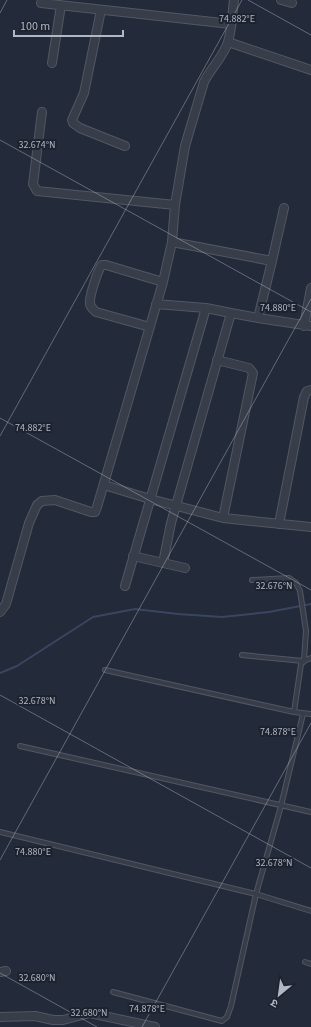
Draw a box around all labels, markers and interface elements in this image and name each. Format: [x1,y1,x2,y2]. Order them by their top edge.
scale bar [14,12,123,38]
text: 74.882°E [219,12,255,26]
text: 100 m [20,18,50,35]
text: 32.674°N [18,138,56,152]
text: 74.880°E [260,301,296,315]
text: 74.882°E [15,421,51,435]
text: 32.676°N [255,579,293,593]
text: 32.678°N [18,694,56,708]
text: 74.878°E [260,725,296,739]
text: 74.880°E [15,845,51,859]
text: 32.678°N [255,856,293,870]
text: 32.680°N [18,971,56,985]
north arrow [259,975,299,1015]
text: उ [267,995,281,1011]
text: 74.878°E [129,1002,165,1016]
text: 32.680°N [70,1006,108,1020]

